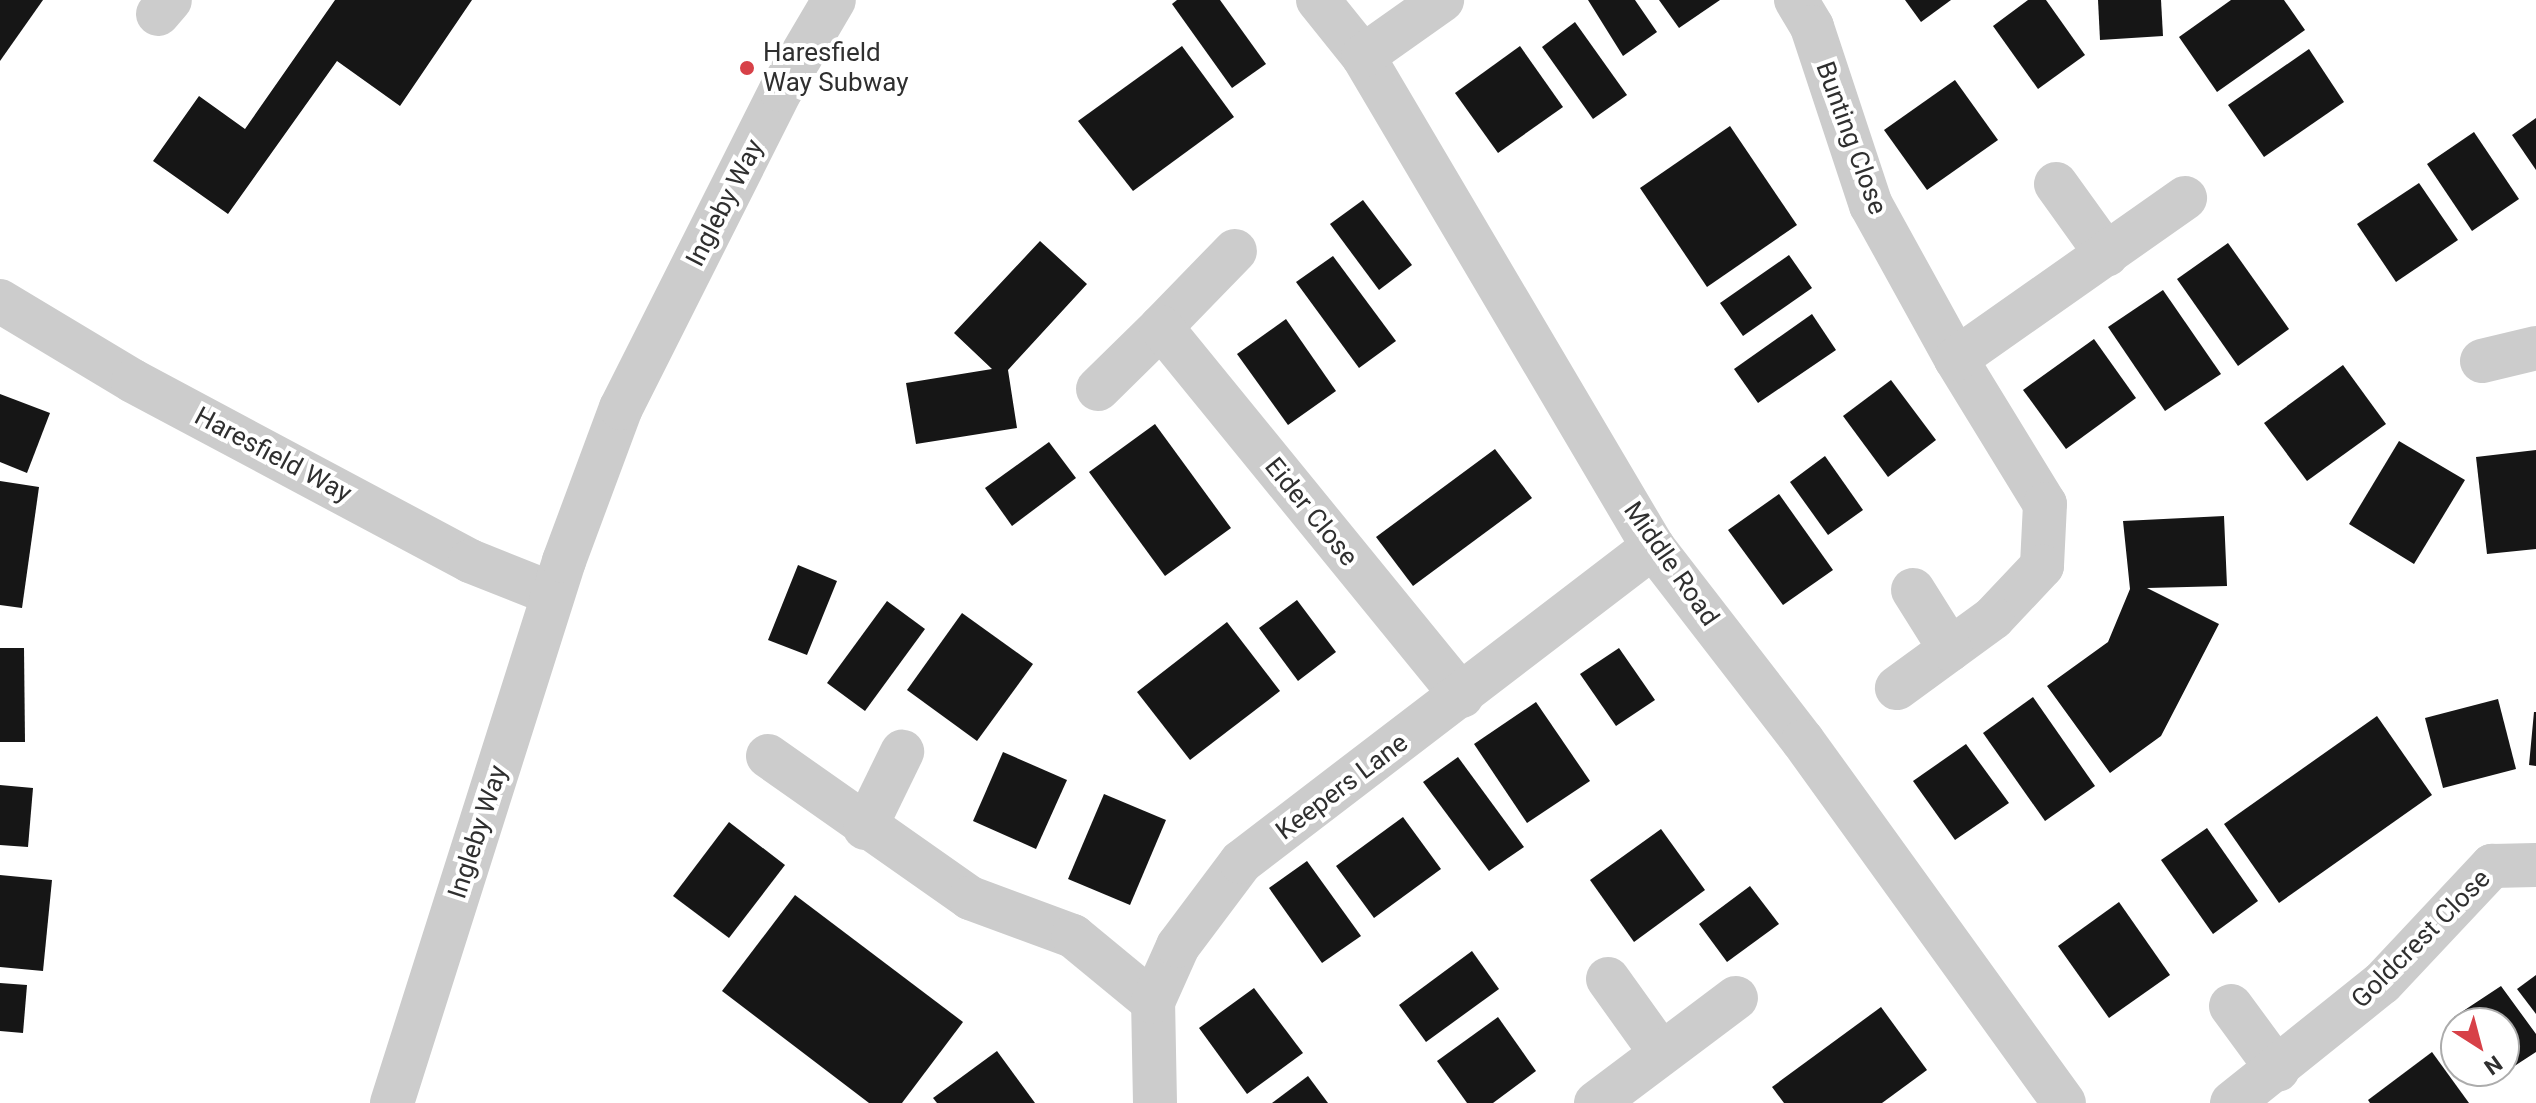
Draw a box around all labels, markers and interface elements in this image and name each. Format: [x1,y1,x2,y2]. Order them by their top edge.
place label: Haresfield Way Subway [763,37,909,98]
street label: Bunting Close [1809,57,1893,219]
marker: Haresfield Way Subway [738,59,756,77]
street label: Ingleby Way [680,134,770,272]
street label: Haresfield Way [189,401,357,509]
street label: Eider Close [1258,452,1364,572]
street label: Middle Road [1617,496,1725,632]
street label: Keepers Lane [1270,727,1414,847]
street label: Ingleby Way [442,761,514,903]
street label: Goldcrest Close [2345,863,2497,1015]
north arrow [2440,1007,2520,1087]
text: N [2480,1051,2507,1080]

